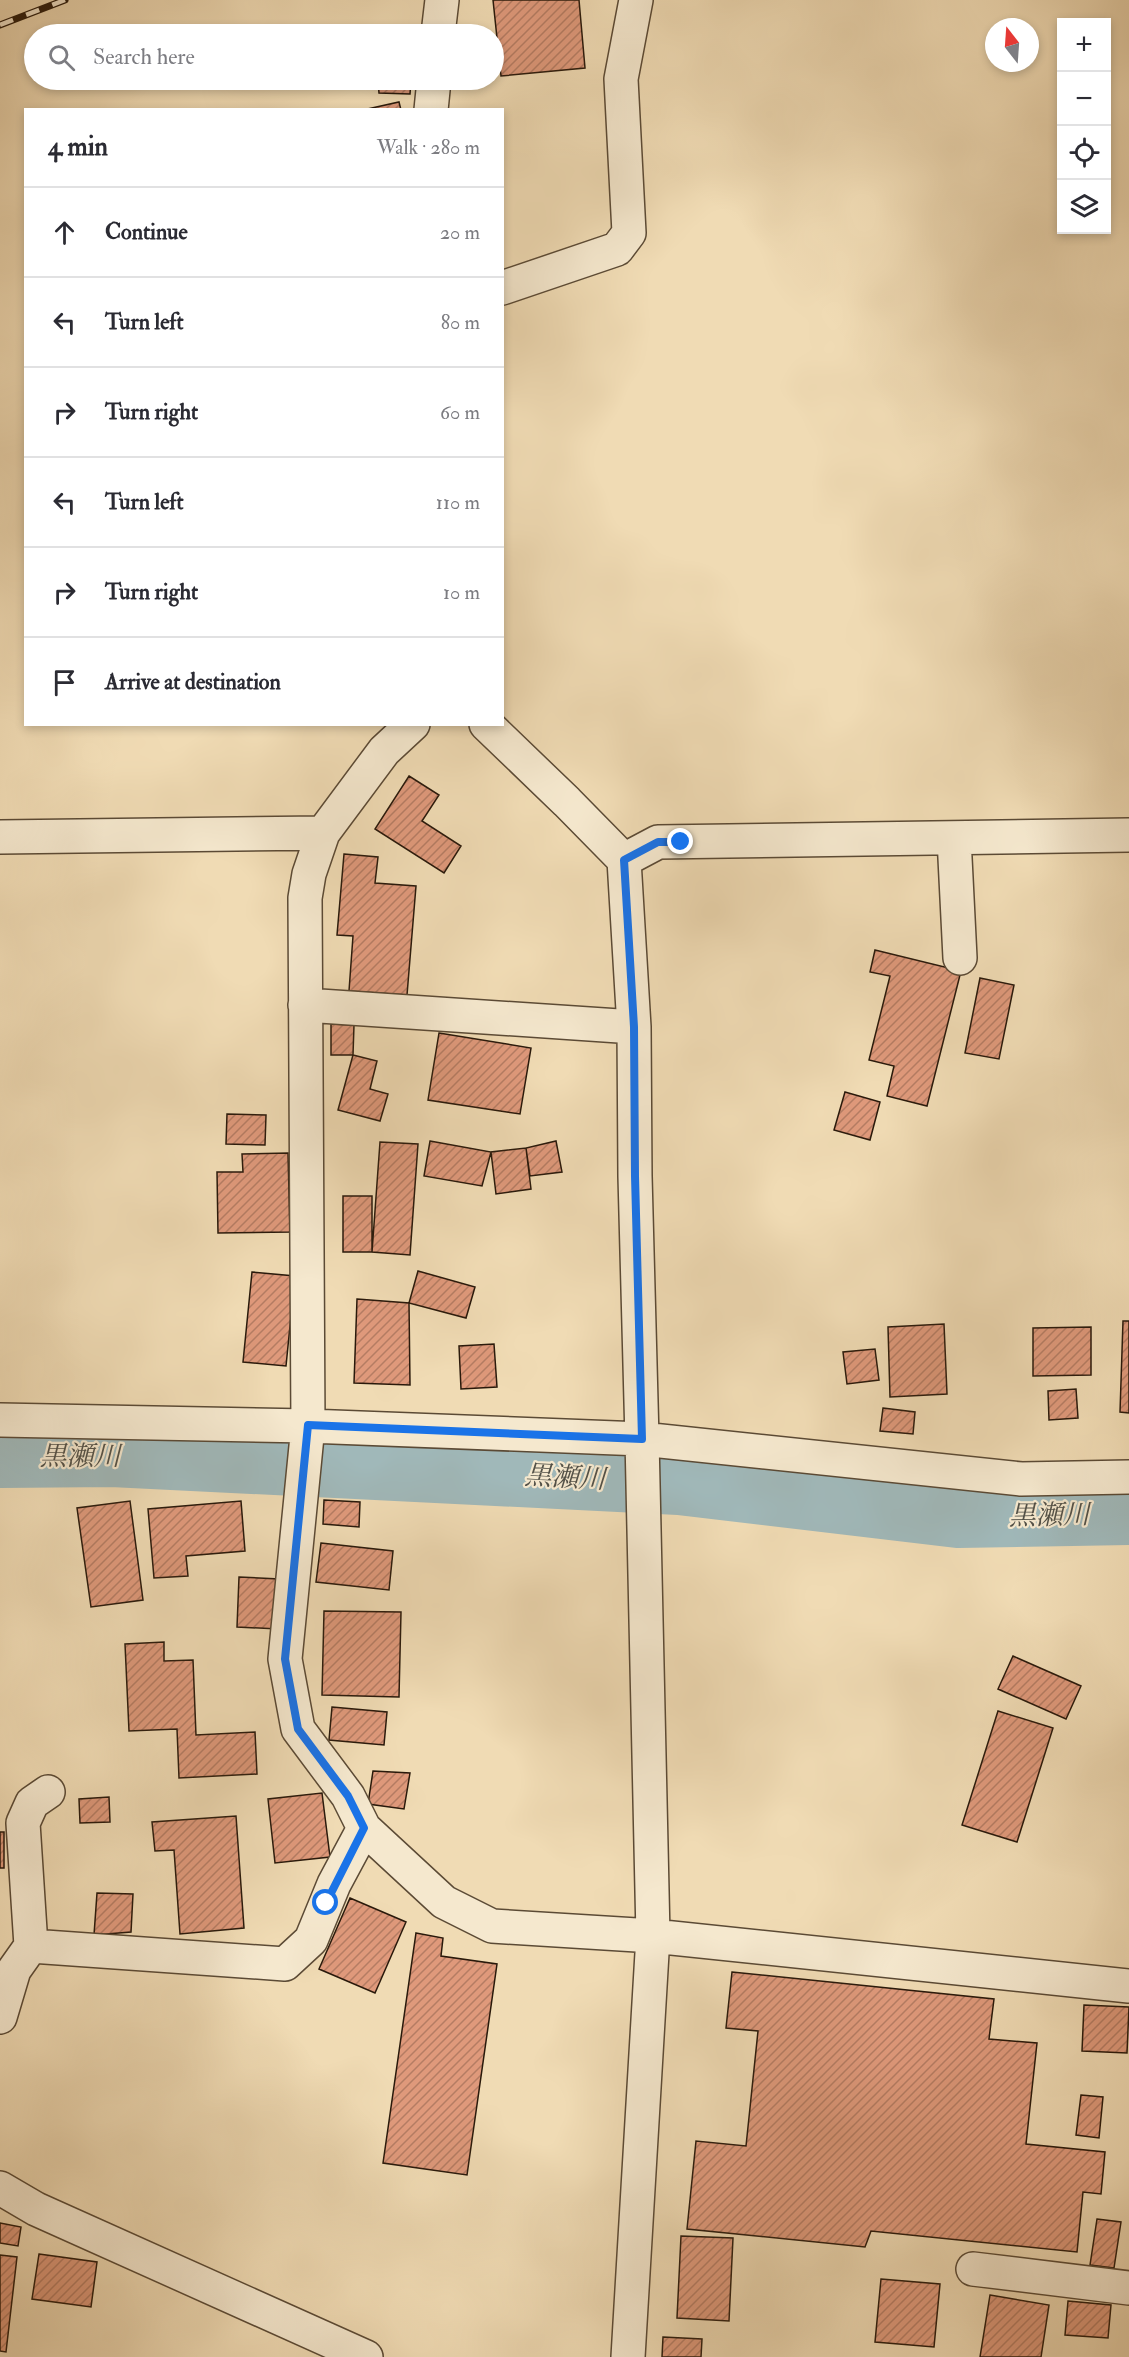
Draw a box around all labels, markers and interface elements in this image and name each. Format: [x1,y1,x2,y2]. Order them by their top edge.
north arrow [985,18,1039,72]
map controls [1057,18,1111,234]
button: + [1057,18,1111,72]
search box [24,24,504,90]
icon: search [45,41,78,74]
text: Search here [93,43,195,71]
button: − [1057,72,1111,126]
button: locate [1057,126,1111,180]
text: 4 min [48,131,108,163]
text: Walk · 280 m [377,135,480,160]
button: layers [1057,180,1111,234]
icon: ahead [48,216,81,249]
text: Continue [105,218,188,246]
text: 20 m [440,220,480,245]
icon: left [48,306,81,339]
text: Turn left [105,308,184,336]
text: 80 m [441,310,480,335]
icon: right [48,396,81,429]
text: Turn right [105,398,198,426]
text: 60 m [440,400,480,425]
icon: left [48,486,81,519]
text: Turn left [105,488,184,516]
text: 110 m [436,490,480,515]
icon: right [48,576,81,609]
text: Turn right [105,578,198,606]
text: 10 m [443,580,480,605]
icon: arrive [48,666,81,699]
text: Arrive at destination [105,668,281,696]
route end [667,828,693,854]
water label: 黒瀬川 [40,1440,123,1473]
water label: 黒瀬川 [524,1459,609,1496]
water label: 黒瀬川 [1008,1498,1093,1533]
route start [312,1889,338,1915]

